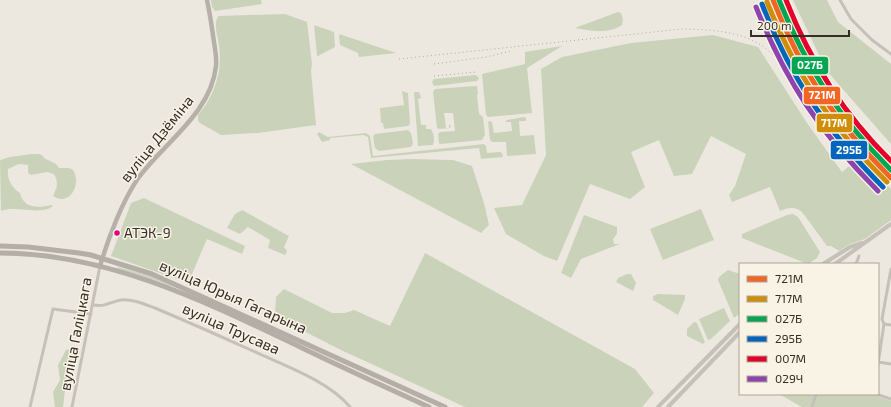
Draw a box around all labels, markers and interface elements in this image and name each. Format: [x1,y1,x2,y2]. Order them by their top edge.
scale bar [751,12,849,38]
text: 200 m [757,18,791,32]
line badge: 027Б [791,56,829,75]
text: 027Б [797,58,823,71]
line badge: 721М [803,86,841,105]
text: 721М [808,88,836,101]
street label: вуліца Дзёміна [116,91,197,186]
line badge: 717М [816,113,853,133]
text: 717М [821,116,847,129]
line badge: 295Б [830,140,868,160]
text: 295Б [836,143,862,156]
place label: АТЭК-9 [124,224,171,241]
marker: АТЭК-9 [112,228,122,238]
street label: вуліца Юрыя Гагарына [156,255,310,338]
legend [739,263,879,395]
text: 721М [775,271,803,285]
street label: вуліца Галіцкага [55,275,96,392]
text: 717М [775,291,803,305]
street label: вуліца Трусава [180,299,283,359]
text: 027Б [775,311,802,325]
text: 295Б [775,331,802,345]
text: 007М [775,351,806,365]
text: 029Ч [775,371,803,385]

